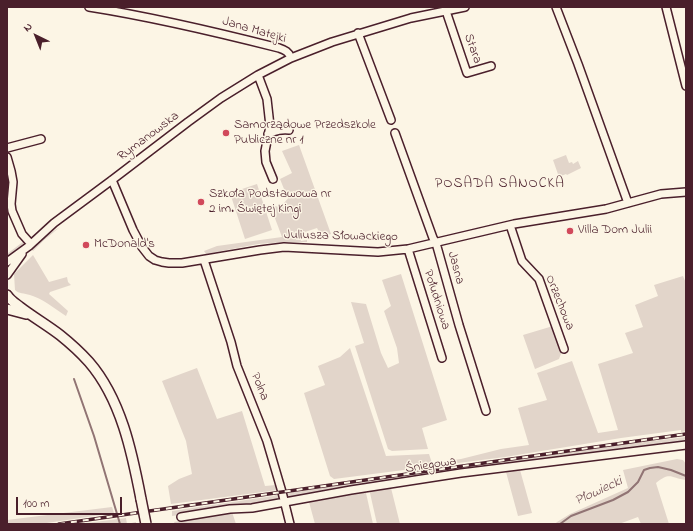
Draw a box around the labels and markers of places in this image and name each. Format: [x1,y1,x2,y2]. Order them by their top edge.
place label: Samorządowe Przedszkole Publiczne nr 1 [234,118,376,149]
marker: Samorządowe Przedszkole Publiczne nr 1 [221,128,231,138]
place label: Szkoła Podstawowa nr 2 im. Świętej Kingi [209,187,331,218]
marker: Szkoła Podstawowa nr 2 im. Świętej Kingi [196,197,206,207]
place label: Villa Dom Julii [578,223,652,239]
marker: Villa Dom Julii [565,226,575,236]
place label: McDonald's [94,237,155,253]
marker: McDonald's [81,240,91,250]

